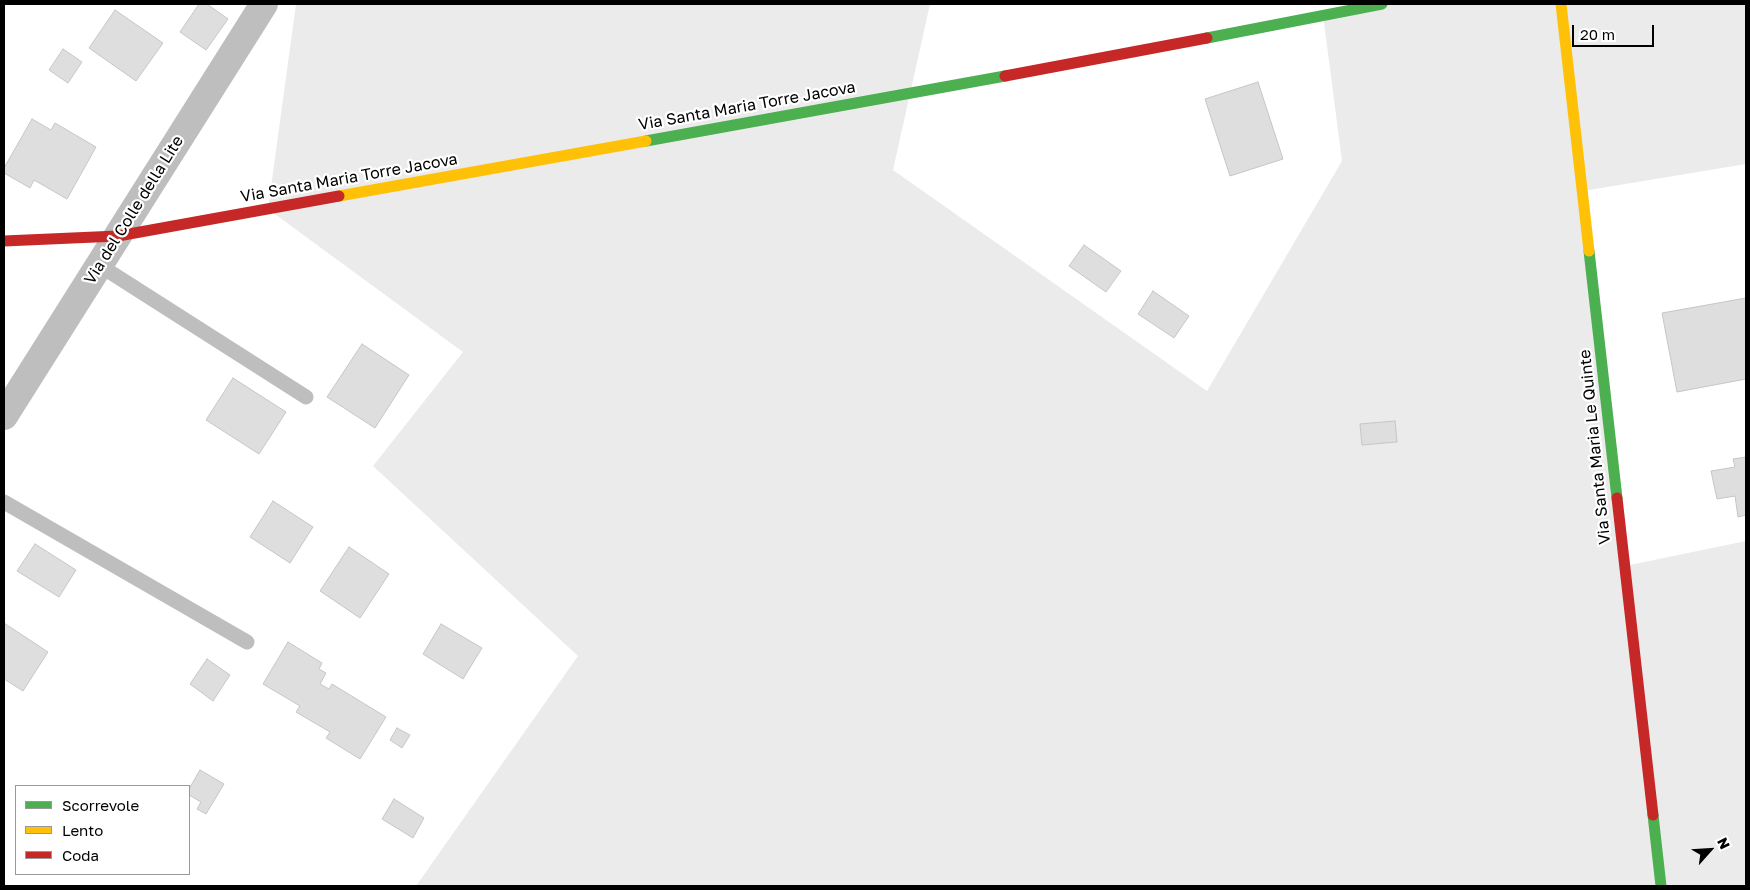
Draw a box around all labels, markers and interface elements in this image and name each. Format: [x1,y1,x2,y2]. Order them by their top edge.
scale bar [1575,15,1658,47]
text: 20 m [1580,25,1615,43]
street label: Via Santa Maria Torre Jacova [637,77,857,135]
street label: Via del Colle della Lite [80,132,188,288]
street label: Via Santa Maria Torre Jacova [239,149,459,207]
street label: Via Santa Maria Le Quinte [1575,348,1615,546]
legend [15,785,190,875]
text: Scorrevole [62,796,139,814]
text: Lento [62,821,103,839]
north arrow [1685,825,1735,875]
text: N [1714,835,1734,852]
text: Coda [62,846,99,864]

